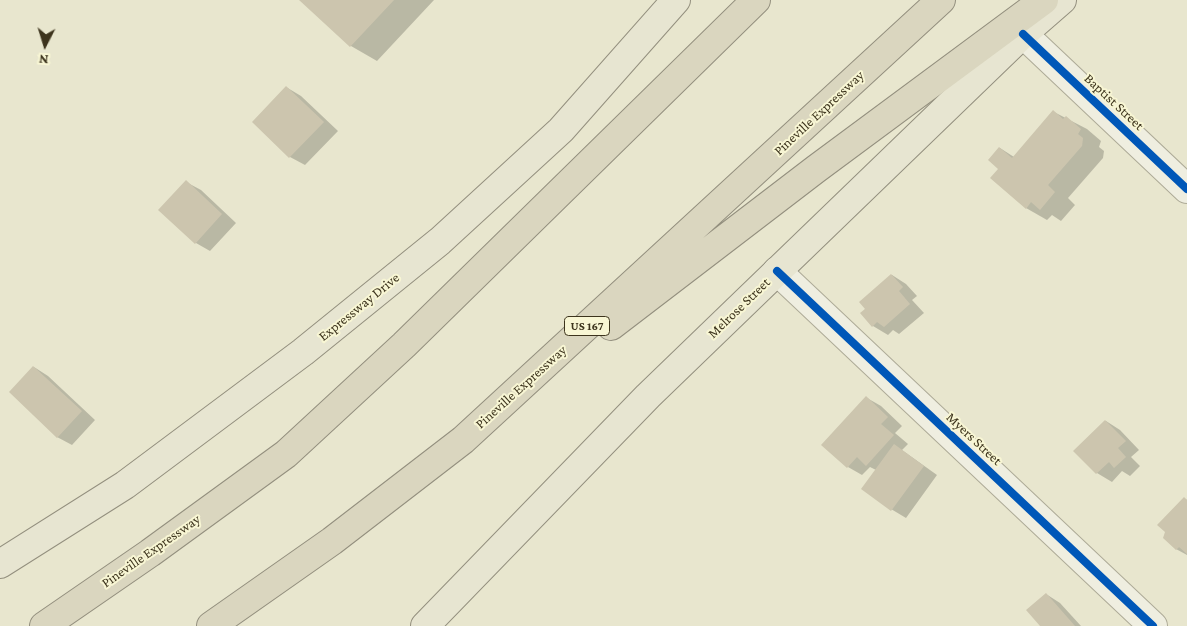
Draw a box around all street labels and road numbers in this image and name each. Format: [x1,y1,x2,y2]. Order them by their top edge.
street label: Pineville Expressway [771,67,867,159]
street label: Baptist Street [1081,70,1147,134]
street label: Expressway Drive [315,269,403,345]
street label: Melrose Street [704,274,774,342]
road number: US 167 [564,316,610,336]
street label: Pineville Expressway [472,342,570,432]
street label: Myers Street [943,409,1005,469]
street label: Pineville Expressway [98,511,204,591]

